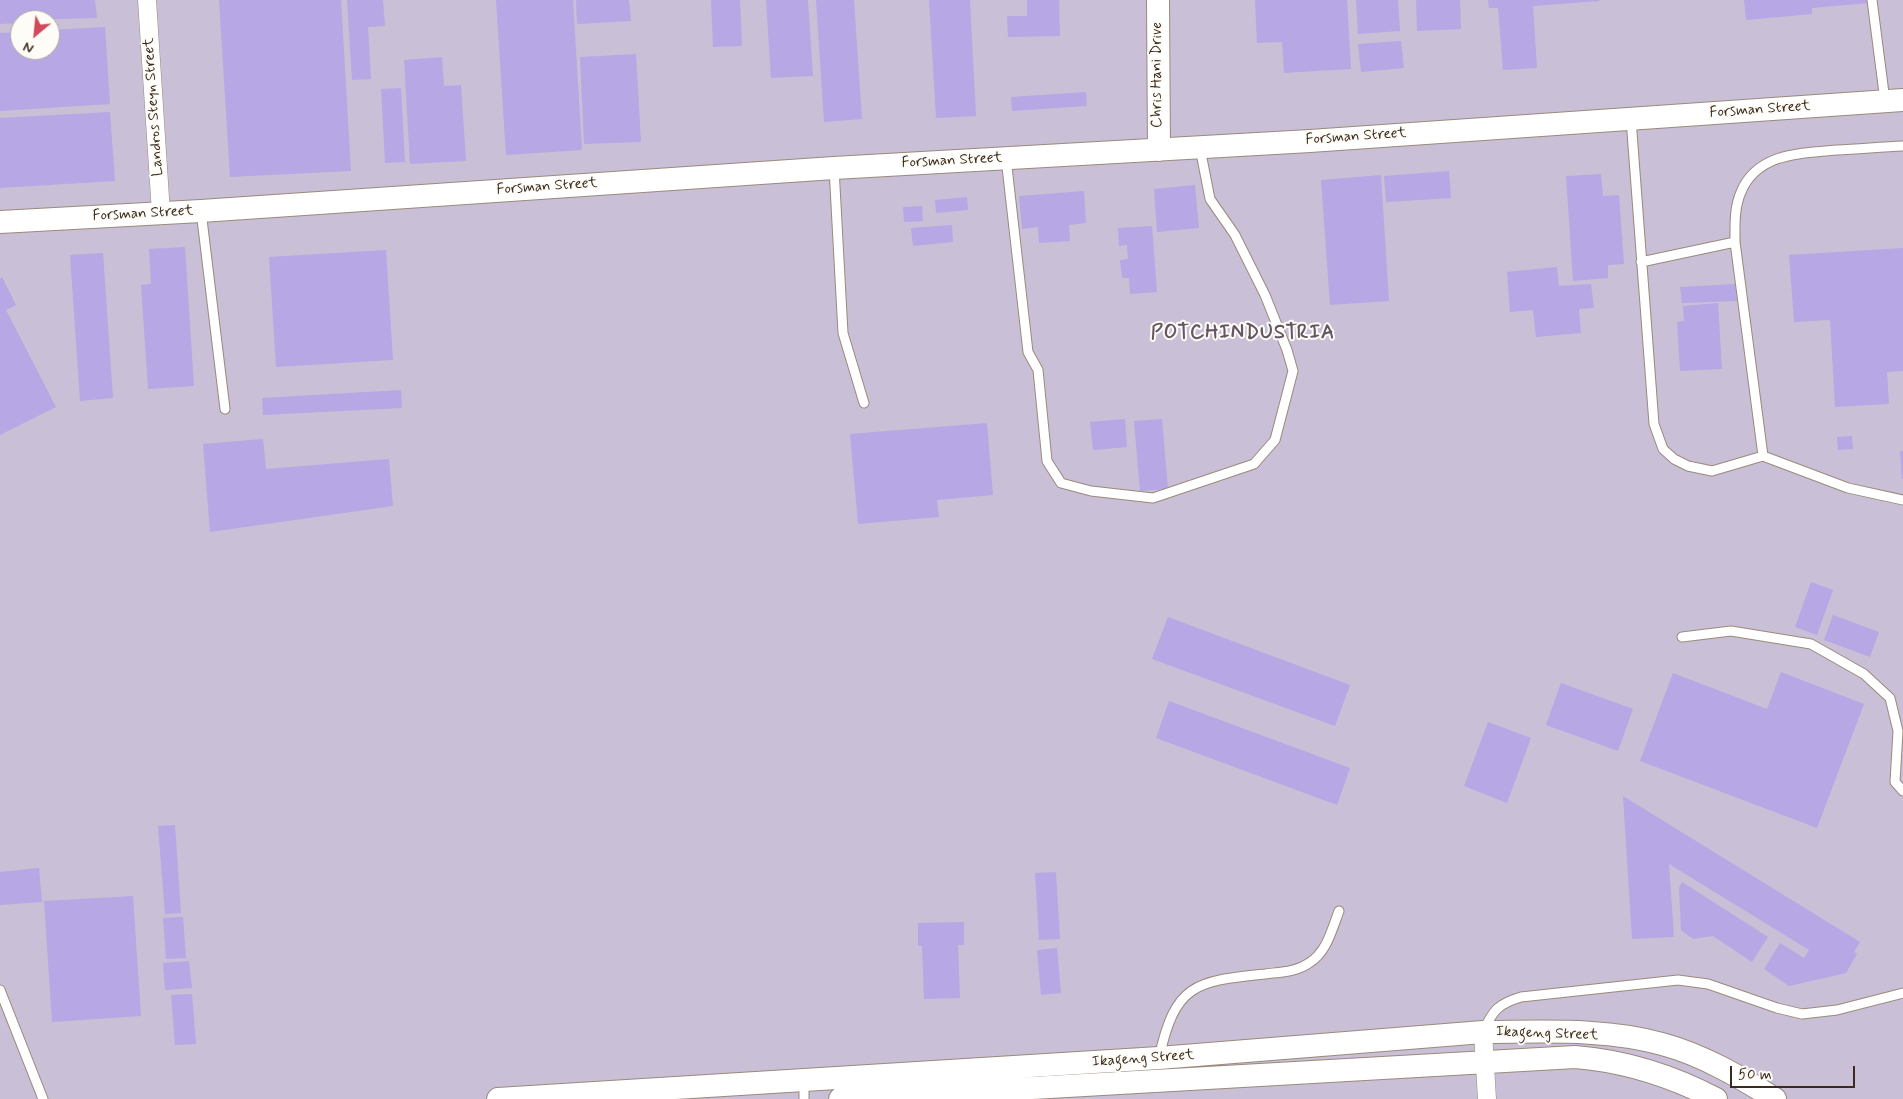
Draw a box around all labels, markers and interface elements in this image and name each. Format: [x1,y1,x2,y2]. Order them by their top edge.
north arrow [10,10,60,60]
street label: Chris Hani Drive [1149,22,1167,128]
text: N [20,37,37,58]
street label: Landros Steyn Street [140,37,168,177]
street label: Forsman Street [1709,97,1811,123]
street label: Forsman Street [1305,124,1407,150]
street label: Forsman Street [901,149,1003,173]
street label: Forsman Street [496,174,598,200]
street label: Forsman Street [92,202,194,226]
district label: POTCHINDUSTRIA [1146,322,1340,346]
street label: Ikageng Street [1496,1023,1598,1045]
street label: Ikageng Street [1091,1046,1195,1072]
scale bar [1733,1056,1858,1088]
text: 50 m [1738,1065,1772,1085]

